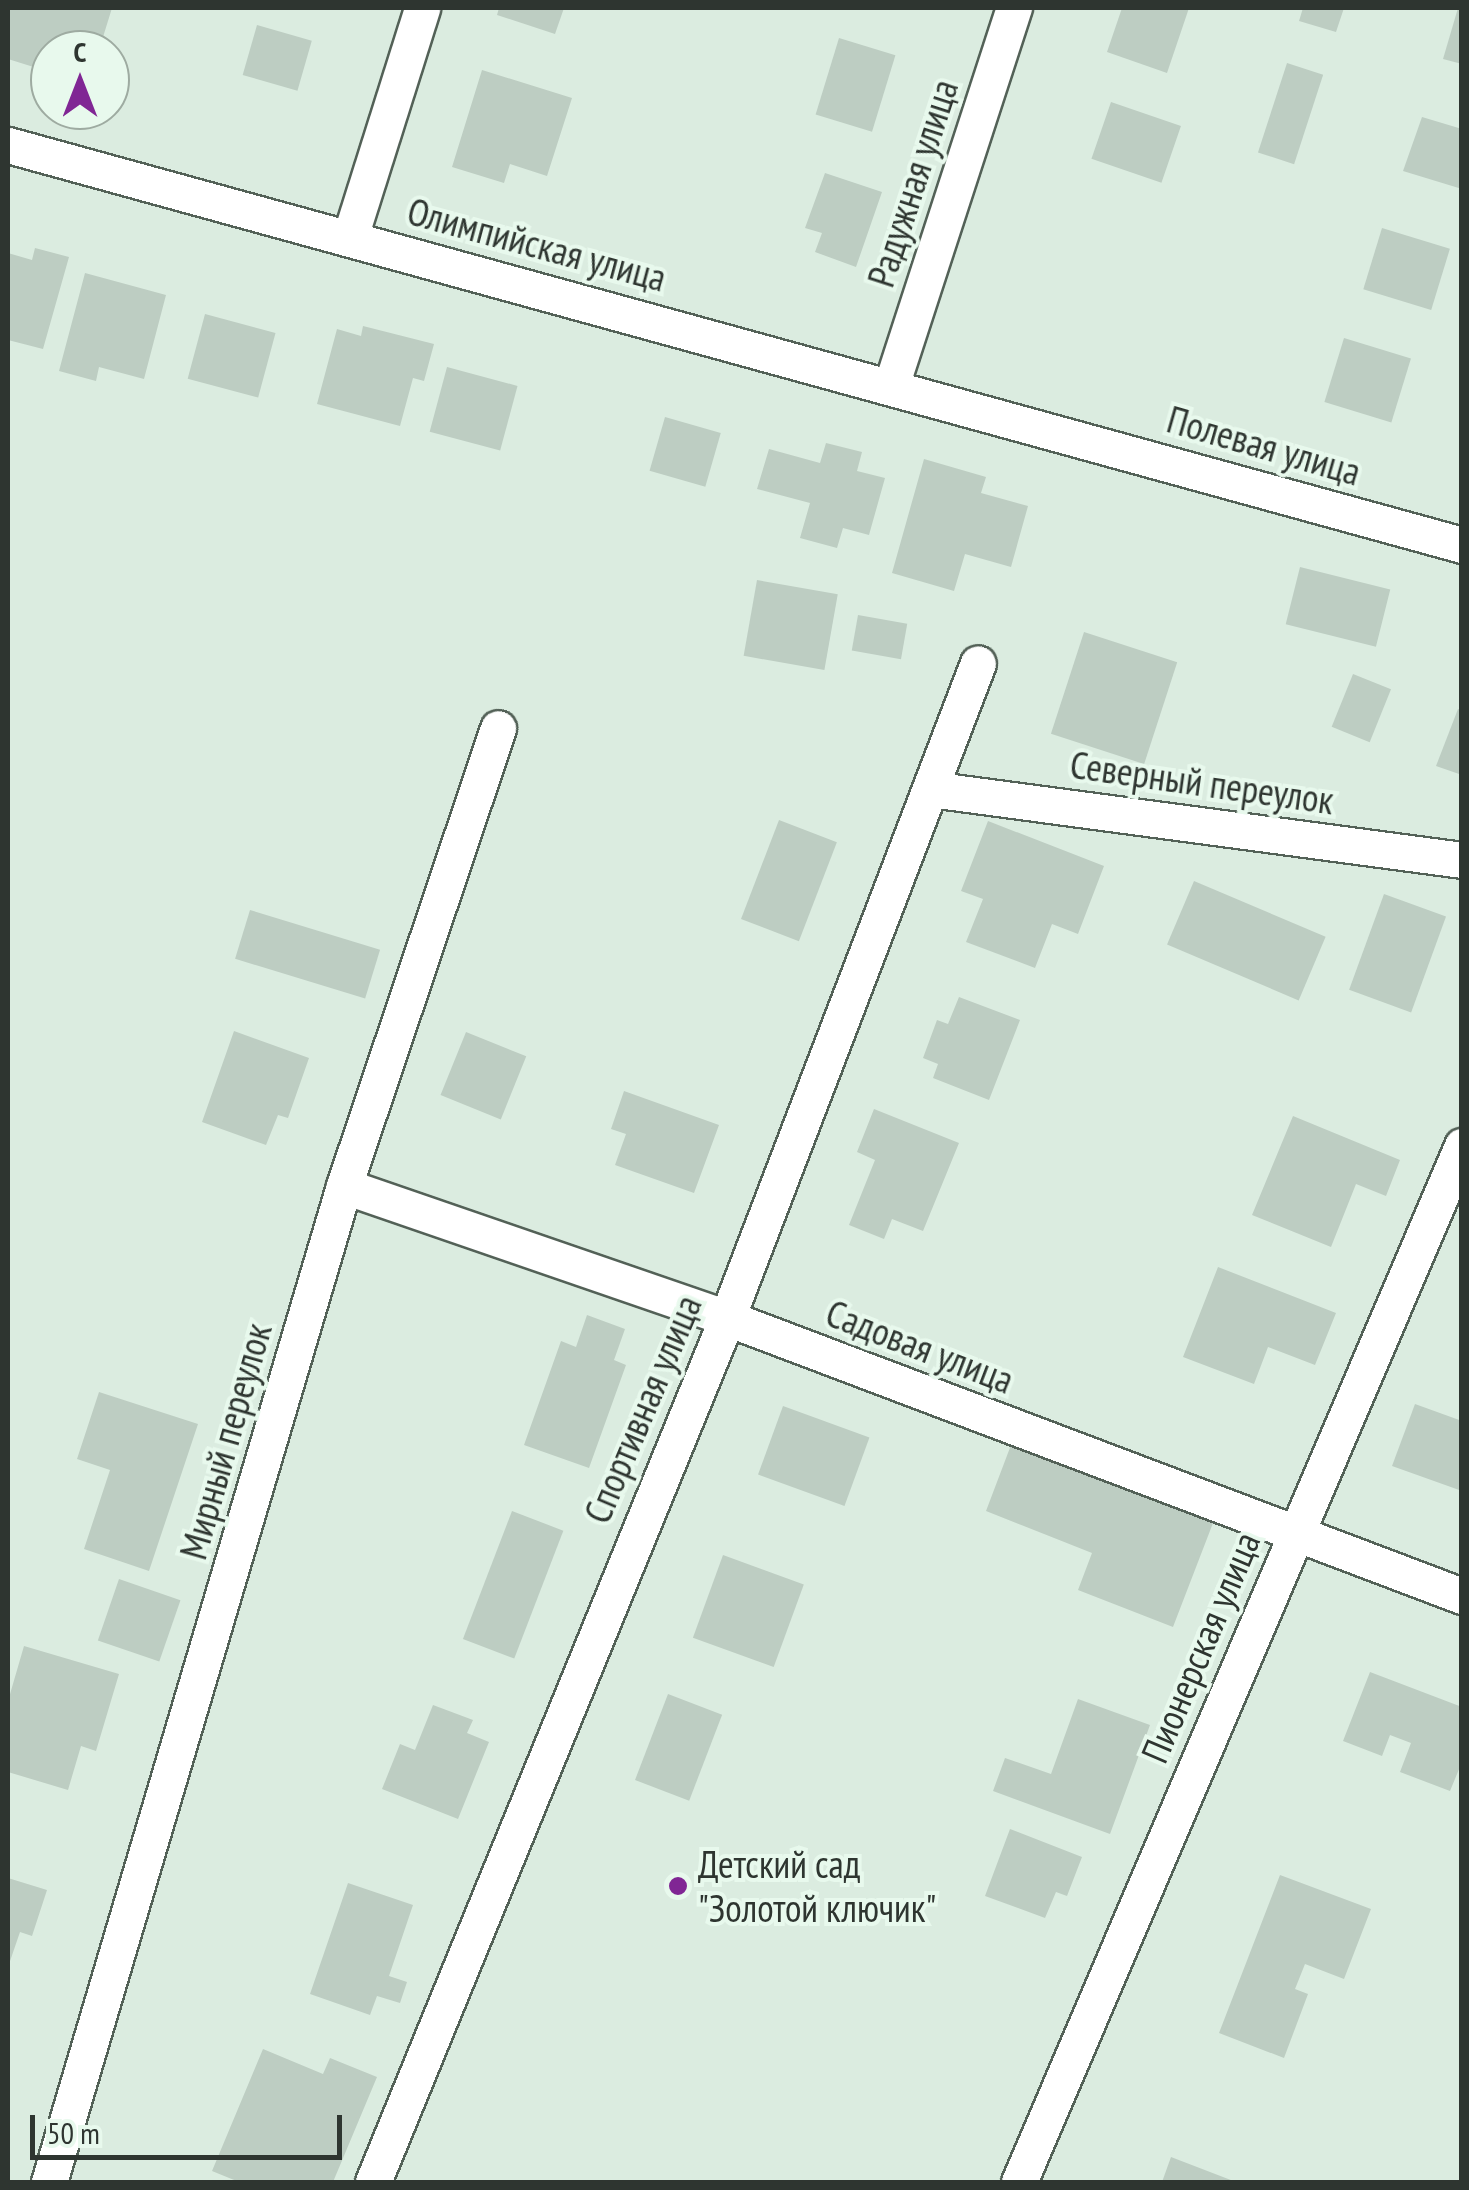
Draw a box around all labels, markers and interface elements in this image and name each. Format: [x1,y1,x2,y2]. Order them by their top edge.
north arrow [30,30,130,130]
text: С [74,33,86,70]
street label: Радужная улица [857,74,967,292]
street label: Олимпийская улица [403,188,671,300]
street label: Полевая улица [1162,396,1366,494]
street label: Северный переулок [1067,741,1337,823]
street label: Спортивная улица [574,1288,710,1530]
street label: Садовая улица [820,1289,1020,1403]
street label: Мирный переулок [170,1318,280,1564]
street label: Пионерская улица [1131,1525,1269,1769]
place label: Детский сад "Золотой ключик" [698,1841,936,1930]
marker: Детский сад "Золотой ключик" [667,1875,689,1897]
scale bar [35,2095,348,2157]
text: 50 m [47,2113,100,2152]

